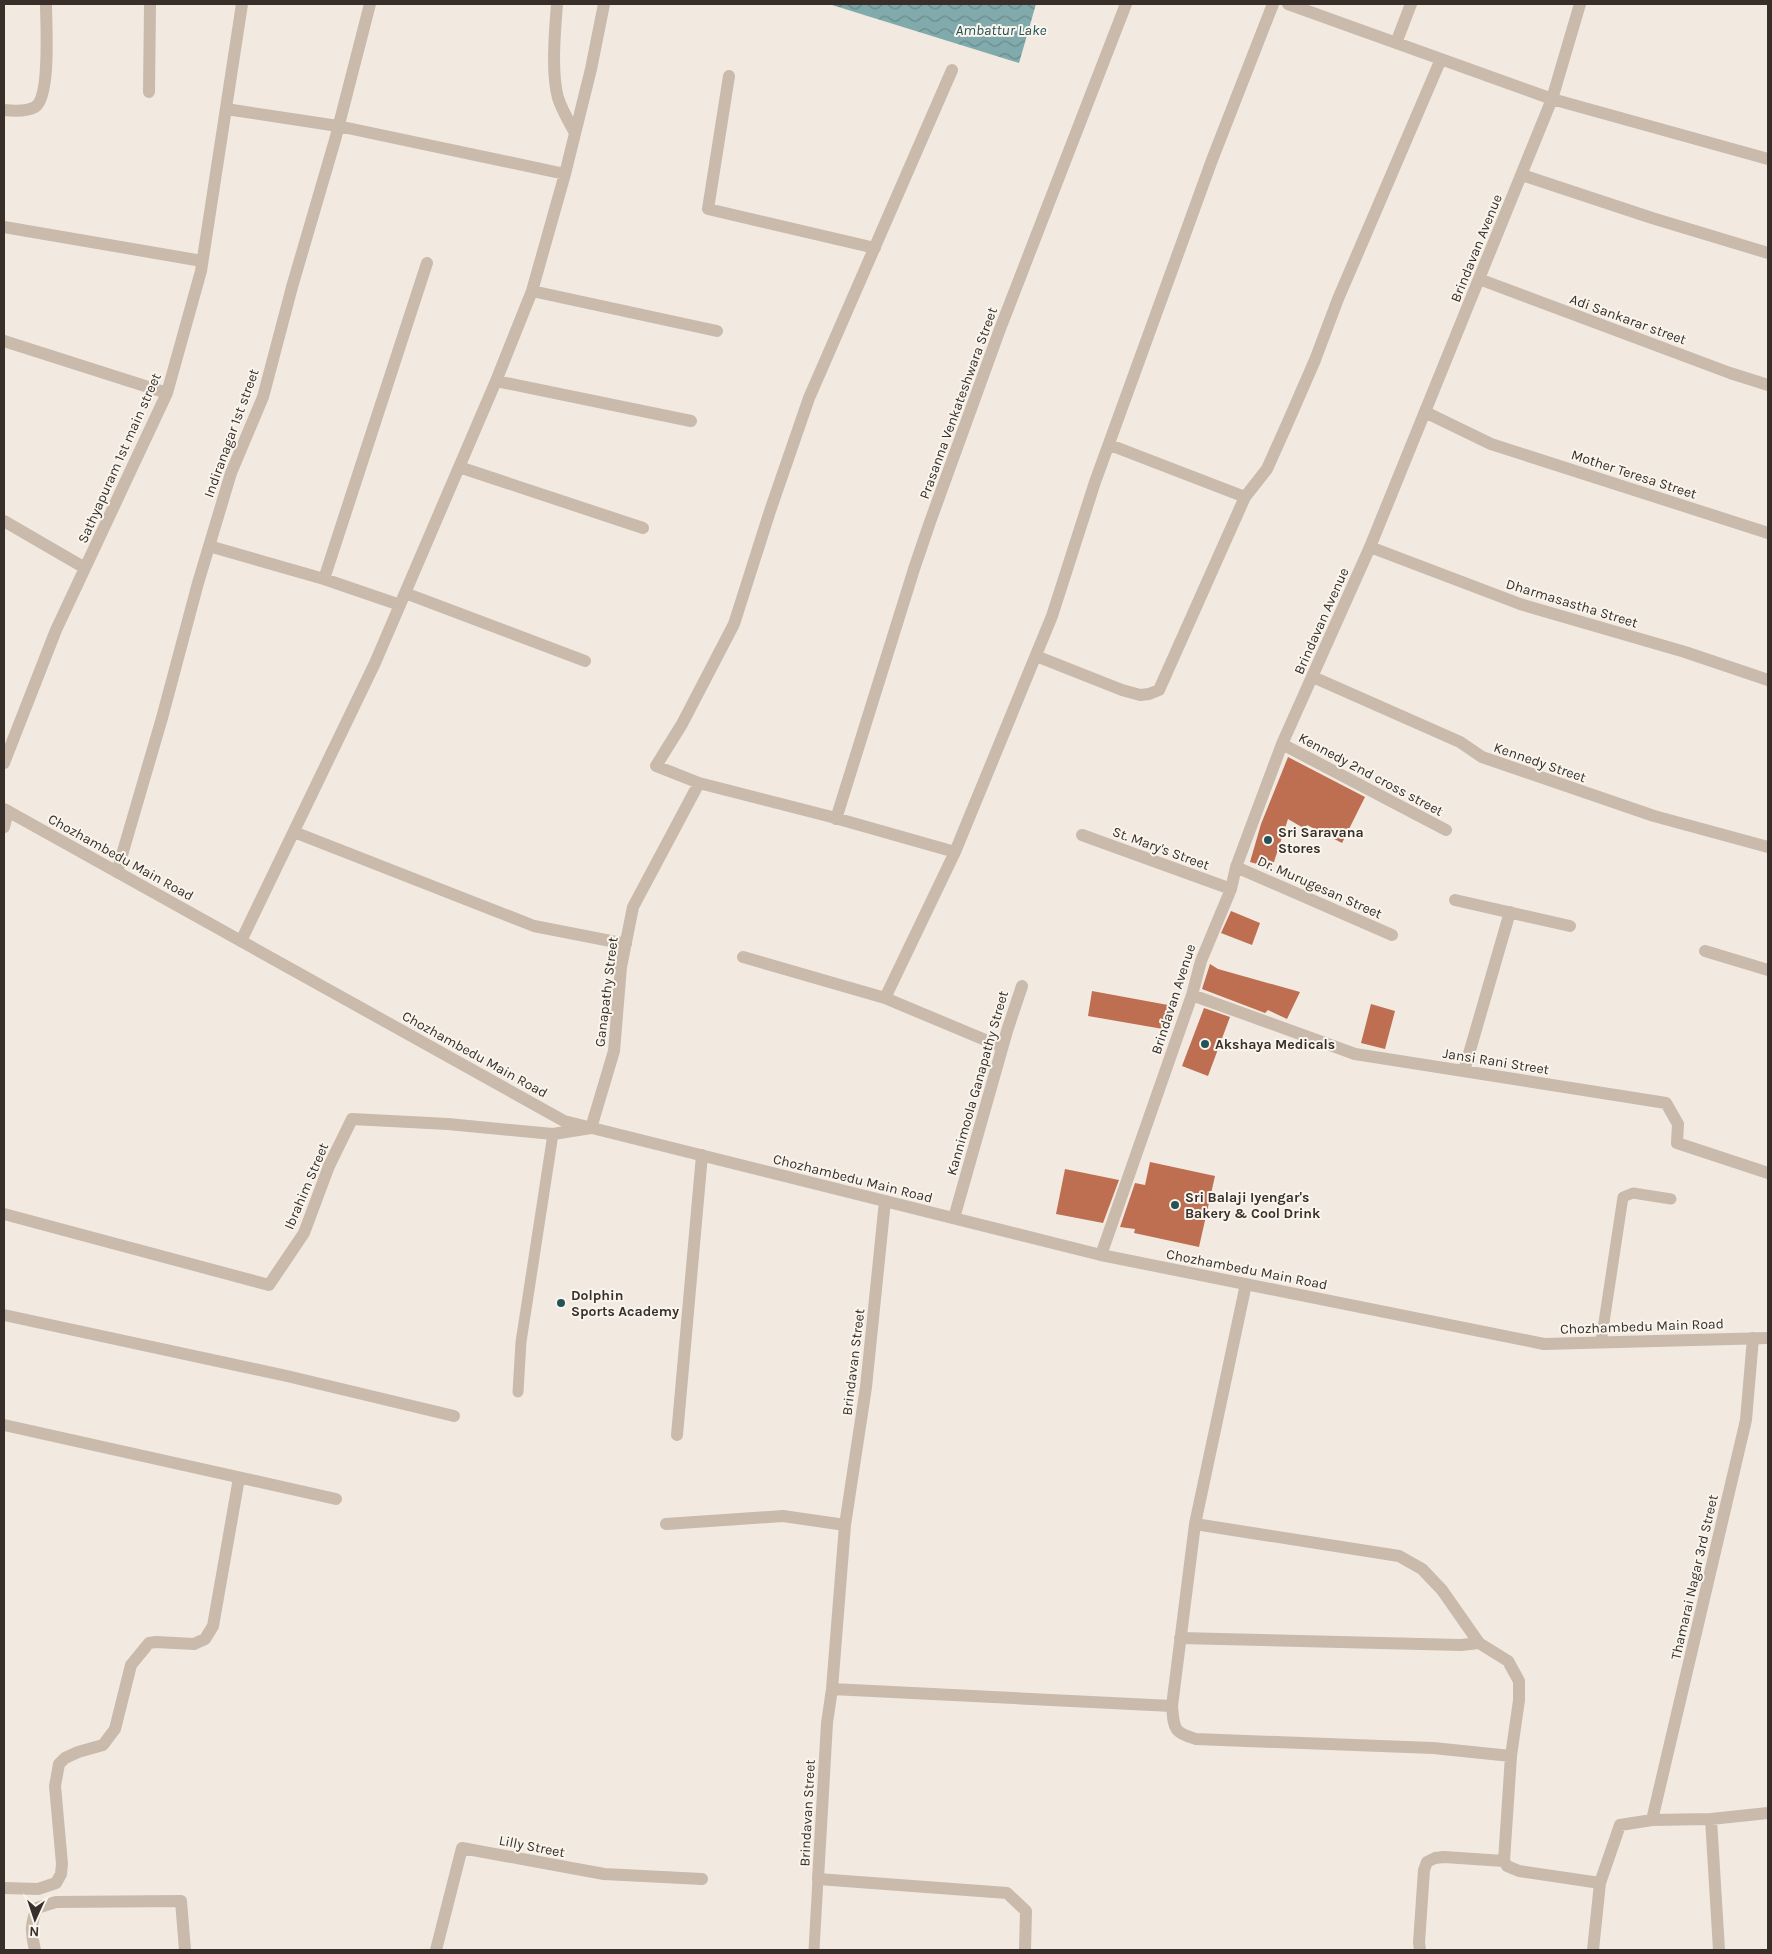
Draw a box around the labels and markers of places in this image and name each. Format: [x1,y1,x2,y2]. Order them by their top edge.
place label: Sri Saravana Stores [1278,824,1364,857]
marker: Sri Saravana Stores [1262,834,1274,846]
place label: Akshaya Medicals [1215,1036,1335,1053]
marker: Akshaya Medicals [1199,1038,1211,1050]
place label: Sri Balaji Iyengar's Bakery & Cool Drink [1185,1189,1321,1222]
marker: Sri Balaji Iyengar's Bakery & Cool Drink [1169,1199,1181,1211]
place label: Dolphin Sports Academy [571,1287,679,1320]
marker: Dolphin Sports Academy [555,1297,567,1309]

